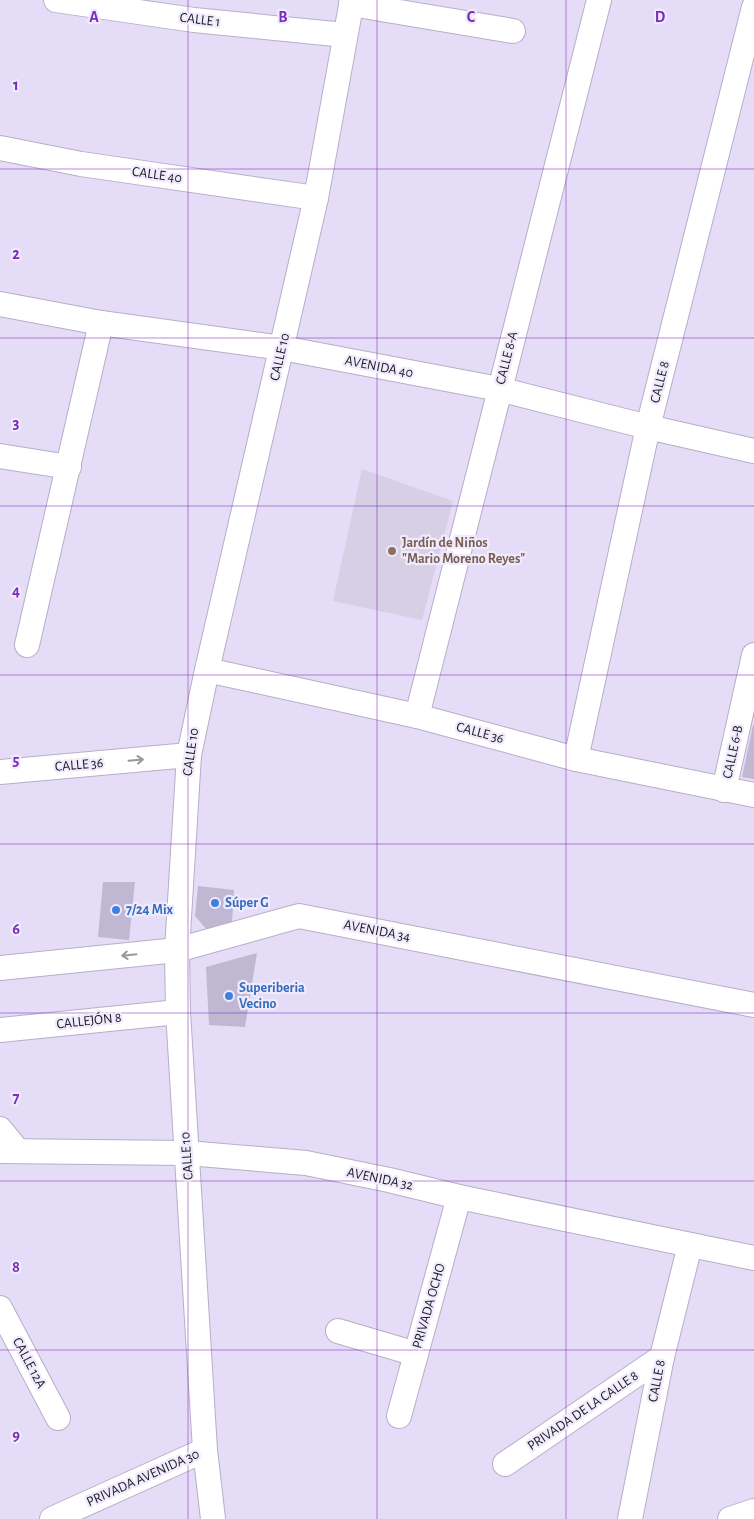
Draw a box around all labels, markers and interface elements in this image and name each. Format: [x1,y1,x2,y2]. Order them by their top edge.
text: A [89,9,99,25]
text: B [278,9,288,25]
text: C [467,9,476,25]
text: D [655,9,666,25]
street label: CALLE 1 [179,11,221,29]
text: 1 [13,77,19,93]
street label: CALLE 40 [131,165,183,185]
text: 2 [12,246,20,262]
street label: CALLE 8-A [494,330,520,386]
street label: CALLE 10 [268,332,292,382]
street label: AVENIDA 40 [344,354,414,380]
street label: CALLE 8 [648,360,672,404]
text: 3 [13,415,20,431]
place label: Jardín de Niños "Mario Moreno Reyes" [402,536,525,566]
marker: Jardín de Niños "Mario Moreno Reyes" [386,545,398,557]
text: 4 [12,583,20,599]
street label: CALLE 36 [455,720,505,746]
street label: CALLE 6-B [721,724,745,780]
street label: CALLE 10 [181,727,201,777]
text: 5 [13,752,20,768]
one-way arrow [127,755,143,765]
street label: CALLE 36 [54,756,104,774]
place label: Súper G [225,896,269,910]
marker: Súper G [209,897,221,909]
place label: 7/24 Mix [126,903,174,917]
marker: 7/24 Mix [110,904,122,916]
street label: AVENIDA 34 [343,918,412,944]
text: 6 [12,921,20,937]
one-way arrow [121,950,137,960]
place label: Superiberia Vecino [239,981,305,1011]
marker: Superiberia Vecino [223,990,235,1002]
street label: CALLEJÓN 8 [55,1008,122,1031]
text: 7 [13,1090,20,1106]
street label: CALLE 10 [178,1131,196,1181]
street label: AVENIDA 32 [346,1165,414,1193]
text: 8 [12,1259,20,1275]
street label: PRIVADA OCHO [410,1262,448,1350]
street label: CALLE 12A [10,1335,48,1391]
street label: CALLE 8 [646,1359,668,1403]
street label: PRIVADA DE LA CALLE 8 [525,1369,641,1453]
text: 9 [12,1427,20,1443]
street label: PRIVADA AVENIDA 30 [85,1447,201,1509]

